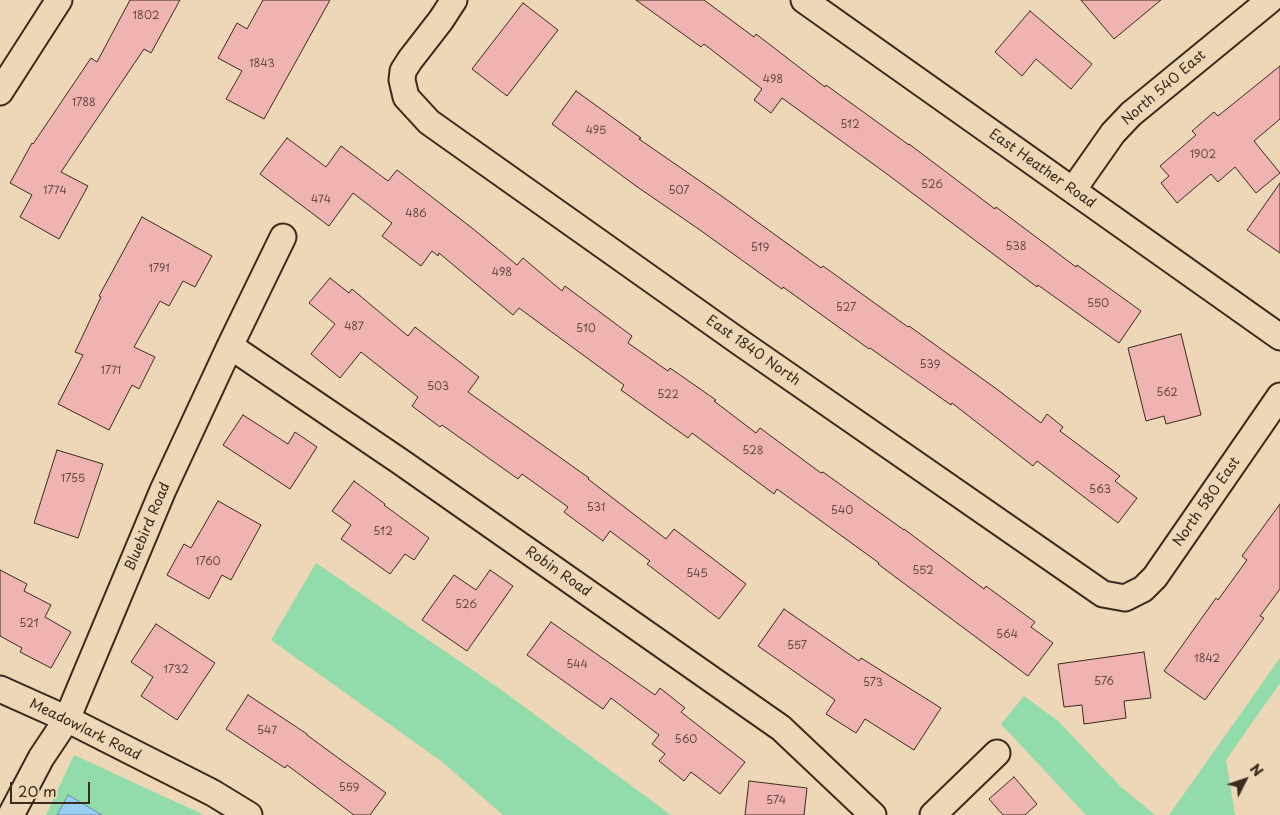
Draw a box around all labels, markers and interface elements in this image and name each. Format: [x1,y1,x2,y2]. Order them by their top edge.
house number: 1802 [133,9,159,23]
street label: North 540 East [1119,47,1209,129]
house number: 1843 [249,57,275,71]
house number: 498 [763,73,783,87]
house number: 1788 [72,96,96,110]
house number: 512 [840,118,860,132]
house number: 495 [586,124,606,138]
street label: East Heather Road [986,126,1098,212]
house number: 1902 [1190,148,1216,162]
house number: 526 [921,178,943,192]
house number: 1774 [43,184,67,198]
house number: 507 [668,184,690,198]
house number: 474 [311,193,331,207]
house number: 486 [405,207,427,221]
house number: 538 [1005,240,1027,254]
house number: 519 [751,241,769,255]
house number: 1791 [148,262,170,276]
house number: 498 [492,266,512,280]
house number: 550 [1087,297,1109,311]
house number: 527 [836,301,856,315]
street label: East 1840 North [703,312,803,390]
house number: 487 [344,320,364,334]
house number: 510 [576,322,596,336]
house number: 539 [920,358,940,372]
house number: 1771 [101,364,121,378]
house number: 503 [427,380,449,394]
house number: 562 [1156,386,1178,400]
house number: 522 [657,388,679,402]
house number: 528 [742,444,764,458]
street label: North 580 East [1170,454,1244,550]
house number: 1755 [61,472,85,486]
street label: Bluebird Road [122,480,174,574]
house number: 563 [1089,483,1111,497]
house number: 531 [587,501,605,515]
house number: 540 [831,504,853,518]
house number: 512 [373,525,393,539]
street label: Robin Road [522,543,594,601]
house number: 1760 [195,555,221,569]
house number: 552 [912,564,934,578]
house number: 545 [686,567,708,581]
house number: 526 [455,598,477,612]
house number: 521 [19,617,39,631]
house number: 564 [996,628,1018,642]
house number: 557 [787,639,807,653]
house number: 1842 [1194,652,1220,666]
house number: 544 [566,658,588,672]
house number: 1732 [163,663,189,677]
house number: 576 [1094,675,1114,689]
house number: 573 [863,676,883,690]
street label: Meadowlark Road [26,696,144,764]
house number: 547 [257,724,277,738]
house number: 560 [675,733,697,747]
north arrow [1220,755,1270,805]
text: N [1245,759,1268,781]
scale bar [12,772,92,804]
text: 20 m [18,779,57,802]
house number: 559 [339,781,359,795]
house number: 574 [766,794,786,808]

